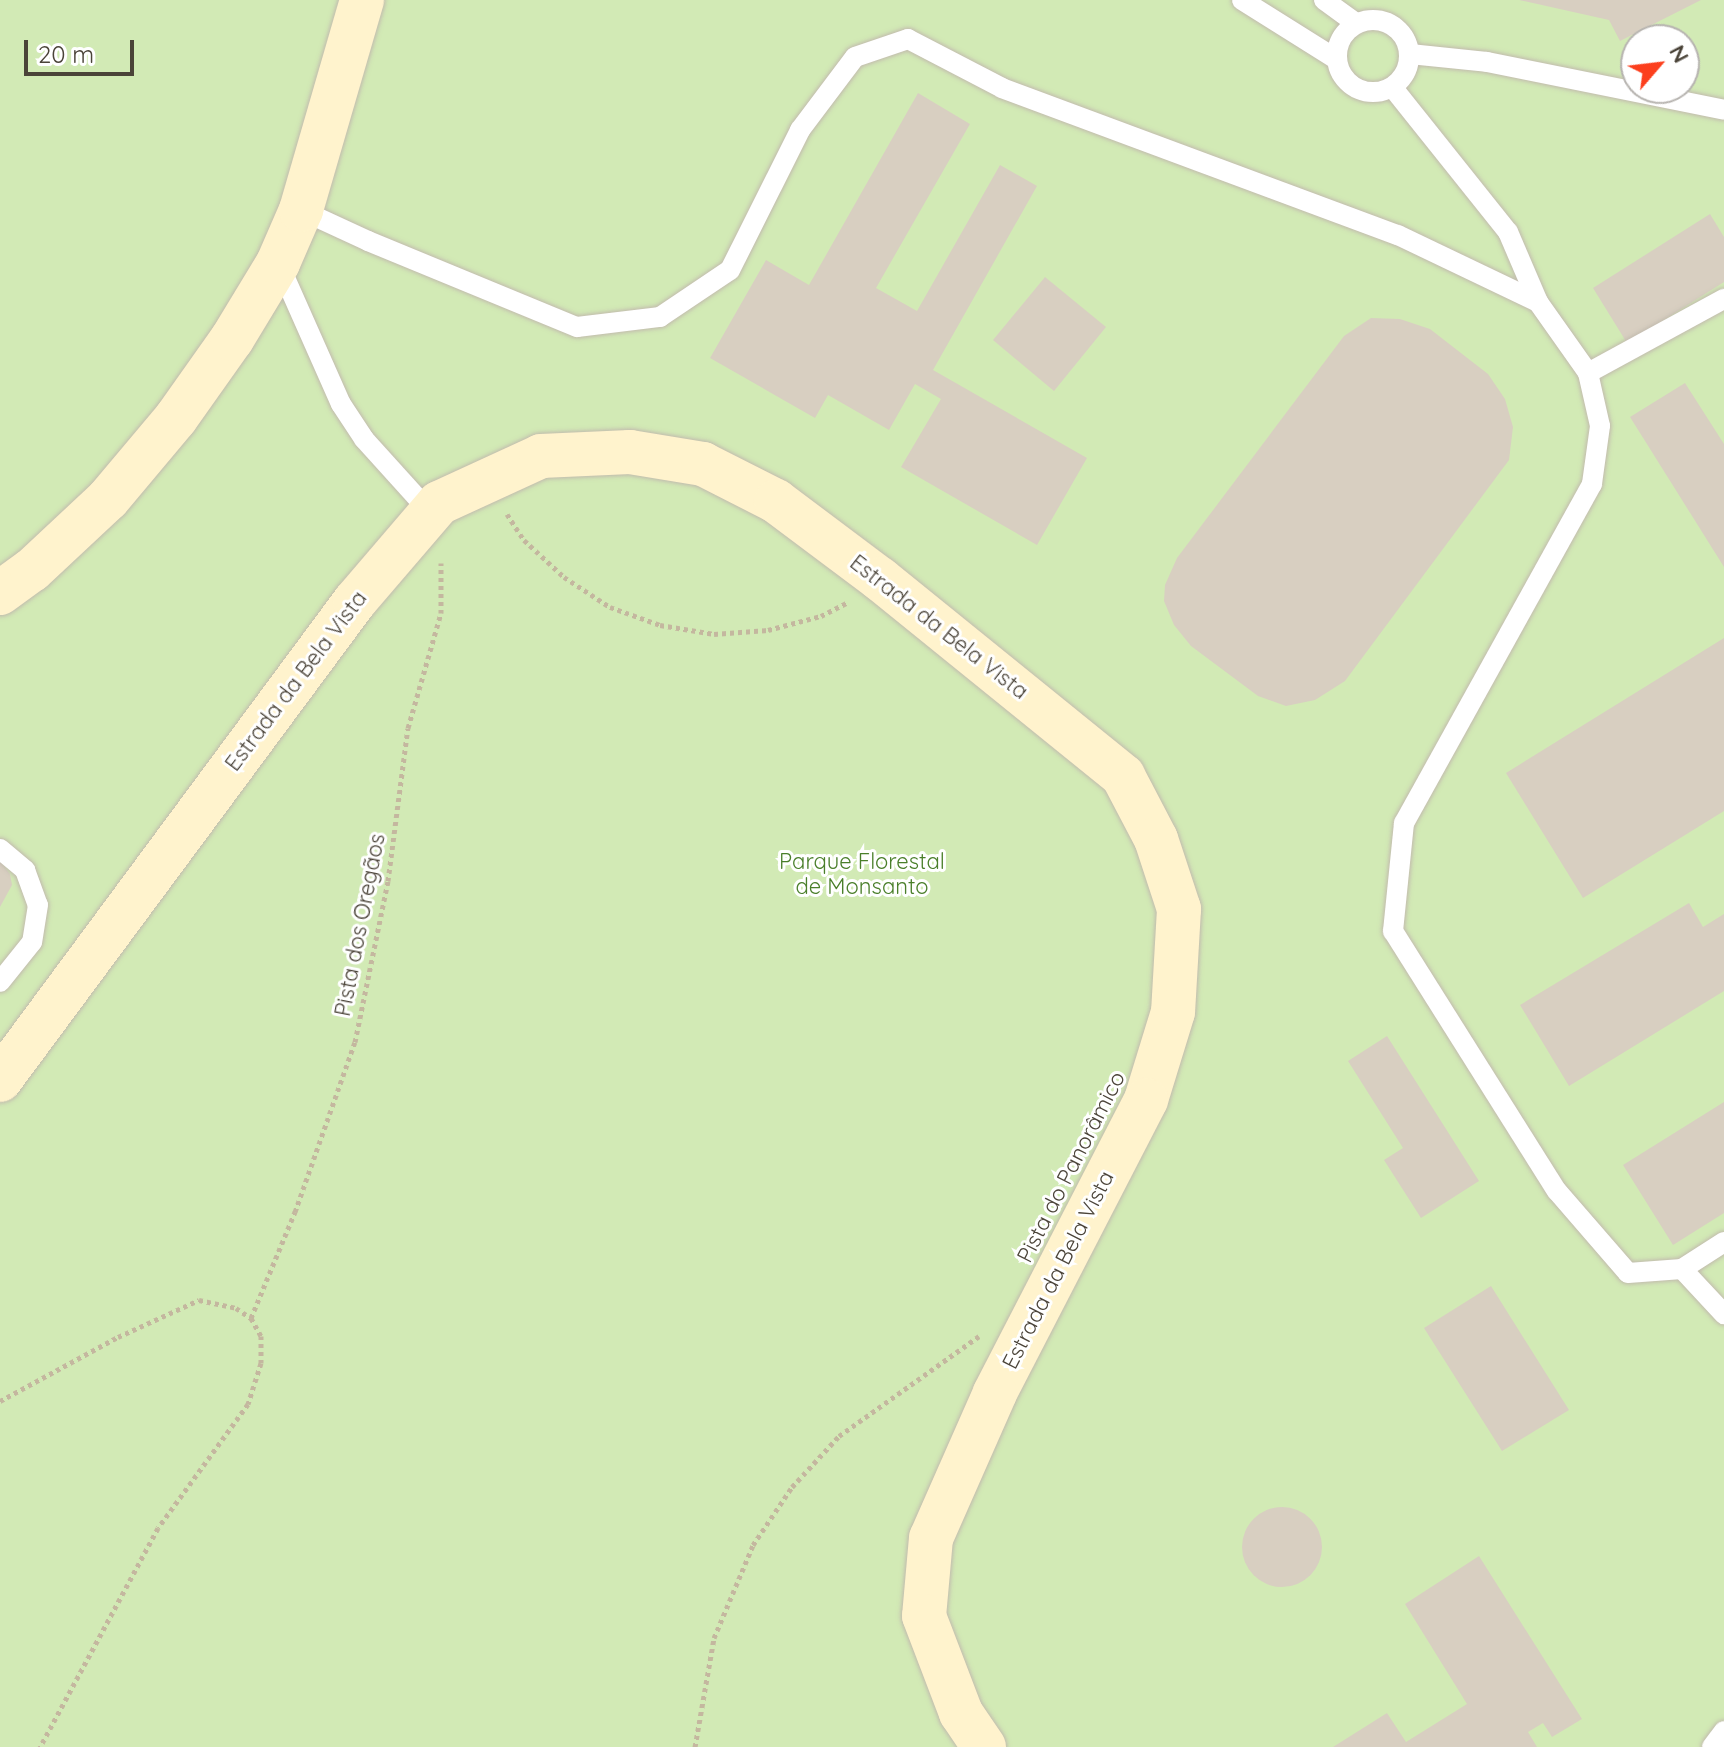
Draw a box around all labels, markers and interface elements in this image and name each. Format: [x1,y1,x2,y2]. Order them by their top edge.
scale bar [28,24,138,74]
north arrow [1620,24,1700,104]
text: 20 m [38,39,94,69]
text: N [1663,40,1696,67]
street label: Estrada da Bela Vista [845,549,1033,705]
street label: Estrada da Bela Vista [220,586,372,776]
street label: Pista dos Oregãos [329,831,391,1019]
park label: Parque Florestal de Monsanto [779,848,945,900]
street label: Pista do Panorâmico [1011,1067,1131,1267]
street label: Estrada da Bela Vista [997,1167,1119,1373]

